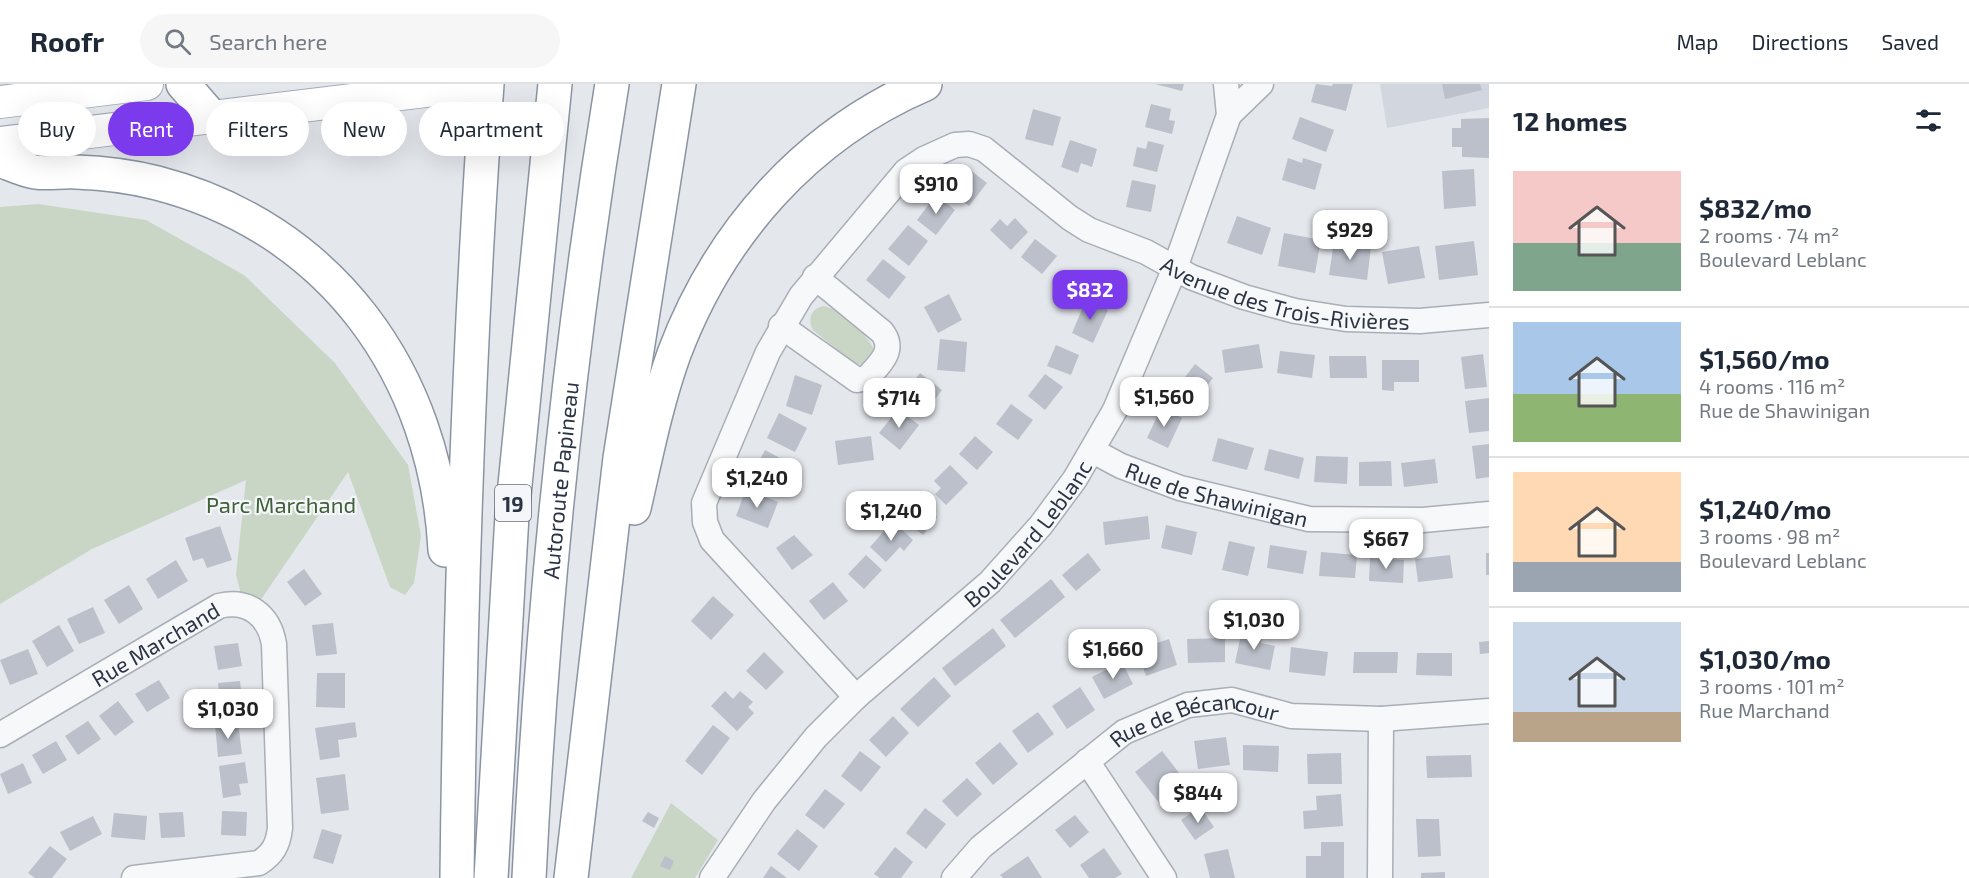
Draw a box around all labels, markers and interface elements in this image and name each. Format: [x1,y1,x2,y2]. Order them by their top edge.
search box [140,14,560,68]
text: Roofr [30,24,104,58]
icon: search [161,25,194,58]
text: Search here [209,28,327,54]
text: Map [1676,29,1719,54]
text: Directions [1752,29,1848,54]
text: Saved [1881,29,1939,54]
chip: Buy [18,102,96,156]
chip: Rent [108,102,194,156]
chip: Filters [206,102,309,156]
chip: New [321,102,407,156]
chip: Apartment [419,102,564,156]
icon: filters [1912,104,1945,137]
text: 12 homes [1513,105,1627,136]
pin: $910 [900,164,972,215]
text: $910 [914,171,958,195]
text: $832/mo [1699,192,1812,223]
icon: home [1561,195,1633,267]
pin: $929 [1314,210,1386,261]
text: $929 [1327,217,1373,241]
text: 2 rooms · 74 m² [1699,223,1839,247]
text: Boulevard Leblanc [1699,247,1867,271]
street label: Avenue des Trois-Rivières [1157,250,1410,334]
pin: $832 [1054,270,1126,321]
text: $832 [1066,277,1114,301]
text: $1,560/mo [1699,343,1829,374]
icon: home [1561,346,1633,418]
text: 4 rooms · 116 m² [1699,374,1845,398]
pin: $1,560 [1115,377,1213,428]
pin: $714 [863,378,935,429]
street label: Autoroute Papineau [537,380,583,580]
text: $1,560 [1134,384,1194,408]
text: $714 [877,385,921,409]
text: Rue de Shawinigan [1699,398,1870,422]
street label: Boulevard Leblanc [958,455,1096,612]
street label: Rue de Shawinigan [1122,456,1311,531]
pin: $1,240 [708,458,806,509]
text: $1,240 [726,465,788,489]
road number: 19 [495,485,531,521]
park label: Parc Marchand [206,491,356,517]
pin: $1,240 [842,491,940,542]
text: $1,240/mo [1699,493,1831,524]
icon: home [1561,496,1633,568]
text: $1,240 [860,498,922,522]
pin: $667 [1350,519,1422,570]
text: 3 rooms · 98 m² [1699,524,1840,548]
text: $667 [1363,526,1409,550]
text: Boulevard Leblanc [1699,548,1867,572]
street label: Rue Marchand [87,596,224,691]
pin: $1,030 [1205,600,1303,651]
text: $1,030 [1223,607,1285,631]
pin: $1,660 [1064,629,1162,680]
text: $1,660 [1082,636,1144,660]
text: $1,030/mo [1699,643,1831,674]
icon: home [1561,646,1633,718]
text: 3 rooms · 101 m² [1699,674,1845,698]
street label: Rue de Bécancour [1104,687,1282,752]
pin: $1,030 [179,689,277,740]
text: $1,030 [197,696,259,720]
text: Rue Marchand [1699,698,1830,722]
pin: $844 [1162,773,1234,824]
text: $844 [1173,780,1223,804]

